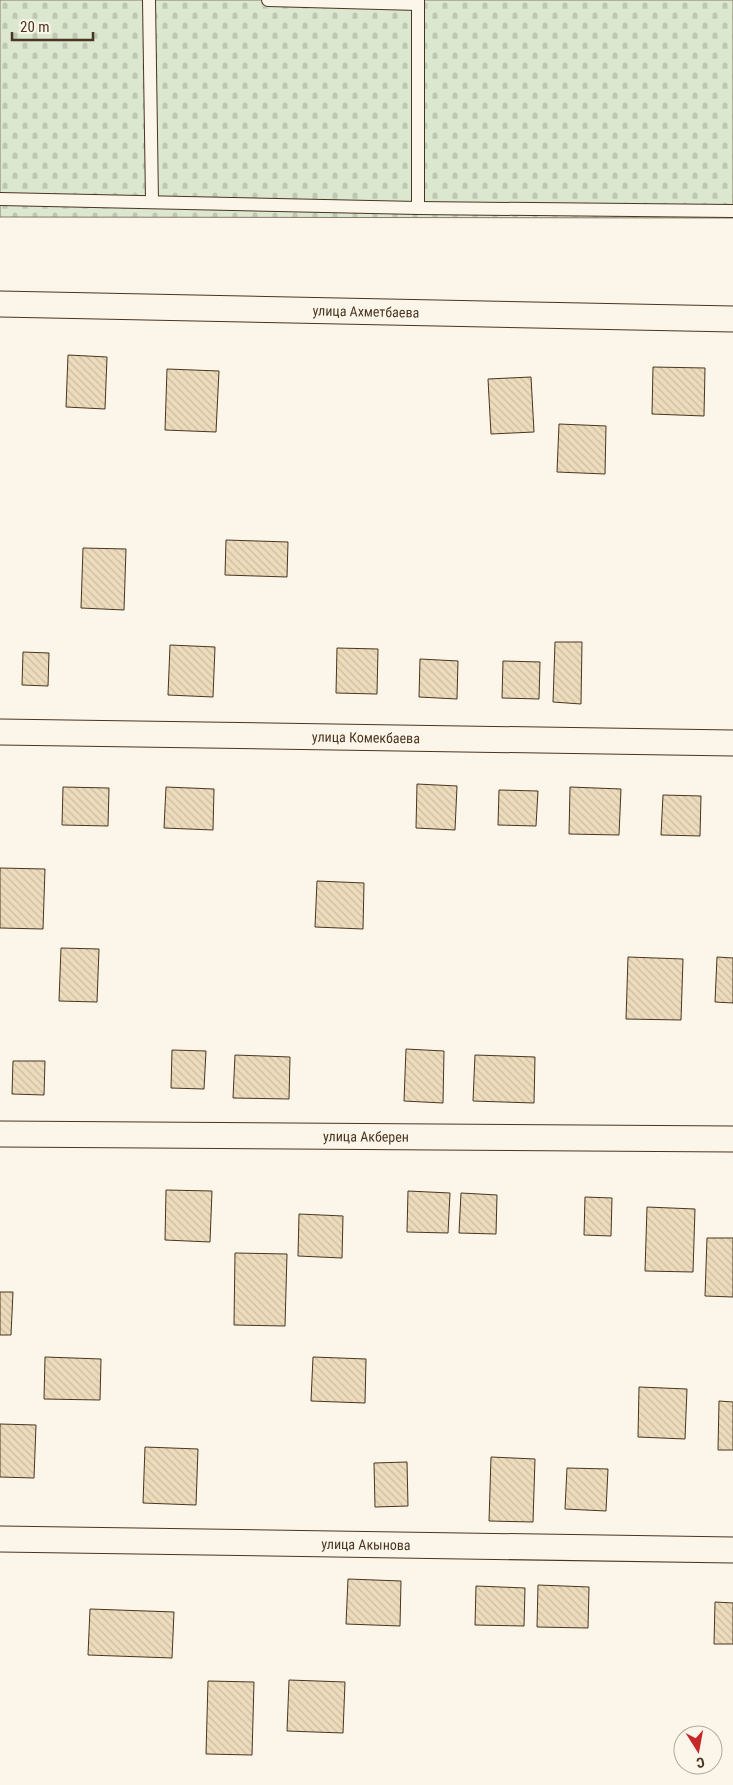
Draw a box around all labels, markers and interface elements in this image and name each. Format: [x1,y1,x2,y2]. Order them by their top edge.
scale bar [12,10,94,42]
text: 20 m [20,18,50,36]
street label: улица Ахметбаева [312,302,419,321]
street label: улица Комекбаева [312,729,420,746]
street label: улица Акберен [323,1128,409,1145]
street label: улица Акынова [321,1536,411,1553]
north arrow [673,1725,723,1775]
text: С [695,1754,706,1771]

